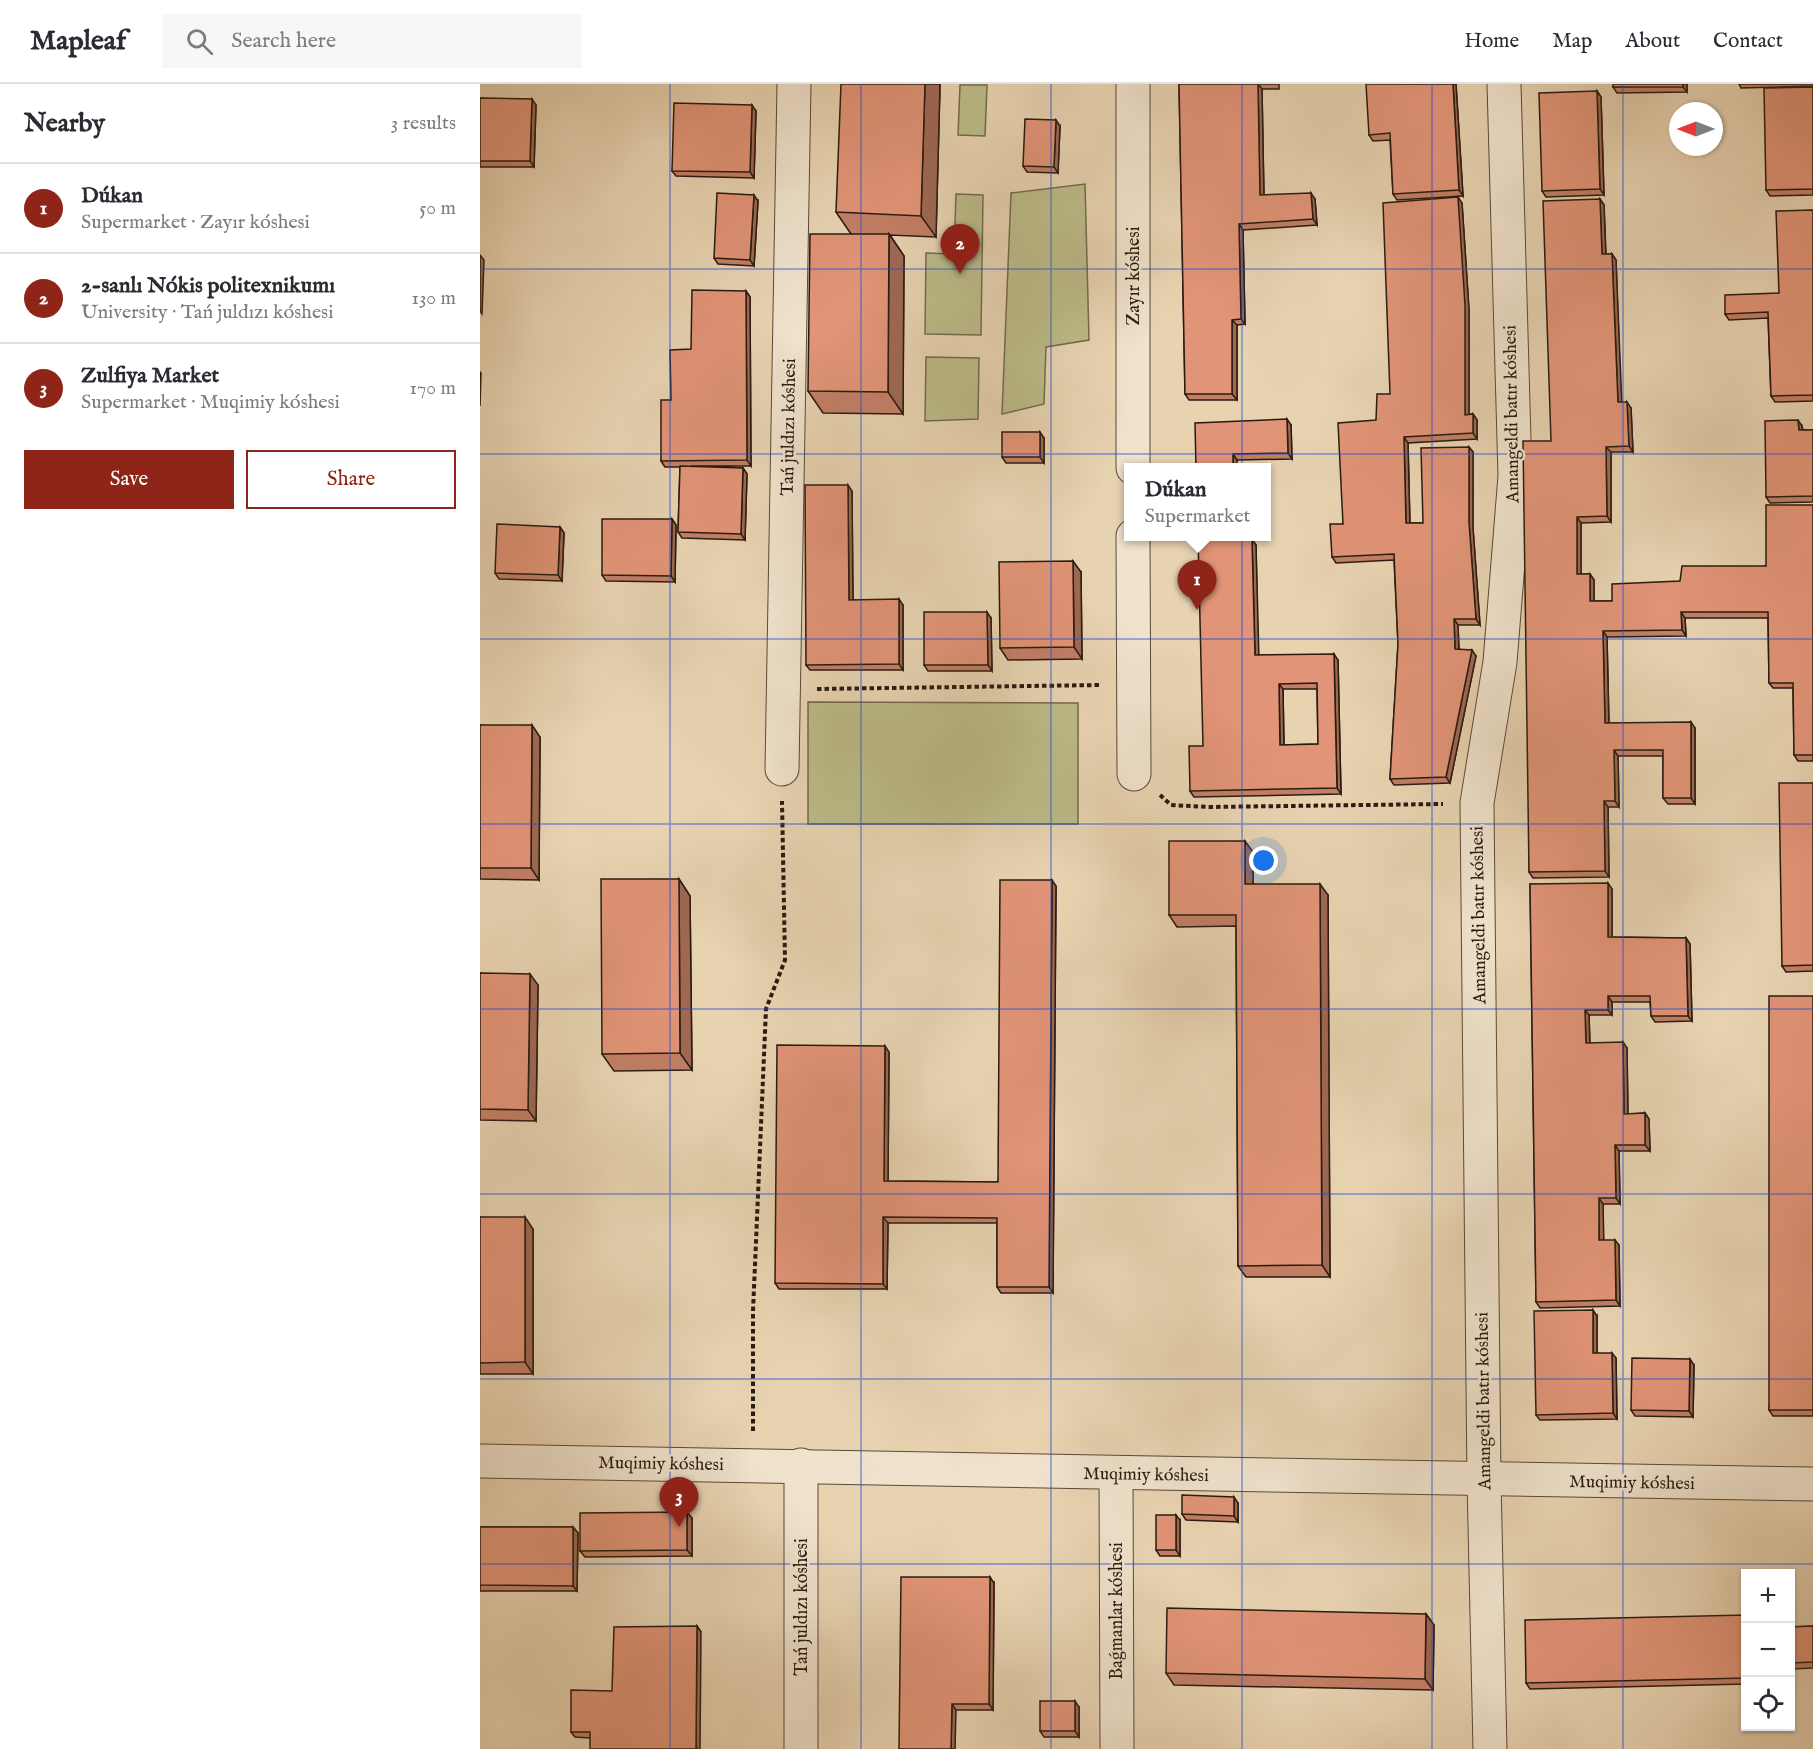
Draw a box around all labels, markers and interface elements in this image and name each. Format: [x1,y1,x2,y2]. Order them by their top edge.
search box [162,14,582,68]
text: Mapleaf [30,24,126,59]
icon: search [183,25,216,58]
text: Search here [231,27,336,55]
text: Home [1464,28,1519,55]
text: Map [1552,28,1592,55]
text: About [1625,28,1680,55]
text: Contact [1713,28,1783,55]
north arrow [1669,102,1723,156]
text: Nearby [24,107,105,140]
text: 3 results [391,111,456,136]
text: Dúkan [81,182,143,210]
text: 1 [40,196,47,221]
text: 50 m [419,196,456,221]
text: Supermarket · Zayır kóshesi [81,210,310,235]
pin: 2 [940,224,980,274]
street label: Zayır kóshesi [1123,226,1146,325]
text: 2-sanlı Nókis politexnikumı [81,272,335,300]
text: 2 [39,286,48,311]
text: 130 m [411,286,456,311]
text: University · Tań juldızı kóshesi [81,300,334,325]
street label: Amangeldi batır kóshesi [1499,325,1526,504]
street label: Tań juldızı kóshesi [777,358,802,496]
text: Zulfiya Market [81,362,219,390]
text: 3 [40,376,47,401]
text: 170 m [410,376,456,401]
text: Supermarket · Muqimiy kóshesi [81,390,340,415]
button: Save [24,450,234,509]
button: Share [246,450,456,509]
popup [1124,463,1271,541]
text: Dúkan [1145,476,1207,504]
text: Supermarket [1145,504,1250,529]
pin: 1 [1178,560,1216,610]
street label: Amangeldi batır kóshesi [1466,826,1493,1005]
your location [1249,846,1278,875]
street label: Amangeldi batır kóshesi [1471,1312,1498,1491]
street label: Muqimiy kóshesi [598,1452,724,1477]
street label: Muqimiy kóshesi [1083,1463,1209,1488]
street label: Muqimiy kóshesi [1569,1471,1695,1496]
pin: 3 [660,1478,698,1527]
street label: Tań juldızı kóshesi [791,1538,814,1676]
street label: Baǵmanlar kóshesi [1106,1542,1129,1680]
map controls [1741,1569,1795,1731]
button: + [1741,1569,1795,1623]
button: − [1741,1623,1795,1677]
button: locate [1741,1677,1795,1731]

